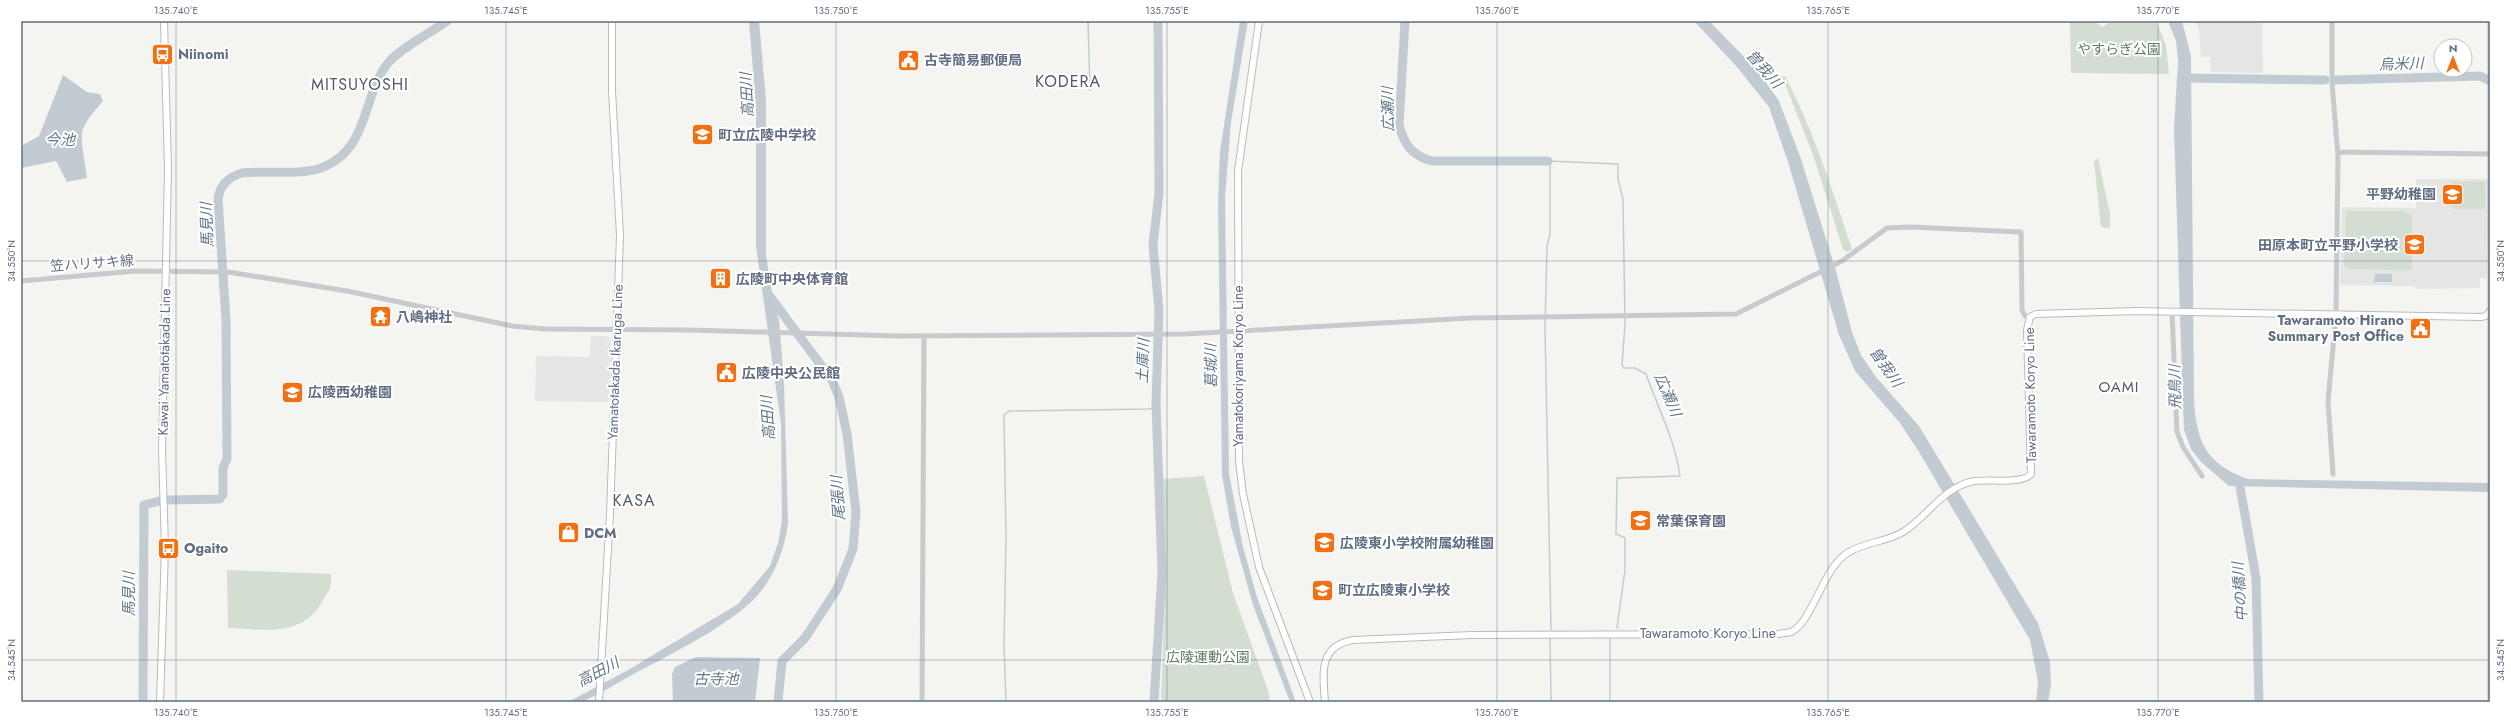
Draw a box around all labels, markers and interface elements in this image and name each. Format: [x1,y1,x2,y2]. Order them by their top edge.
text: 135.740°E [154,3,198,18]
text: 135.745°E [484,3,528,18]
text: 135.750°E [814,3,858,18]
text: 135.755°E [1145,3,1189,18]
text: 135.760°E [1475,3,1519,18]
text: 135.765°E [1806,3,1850,18]
text: 135.770°E [2136,3,2180,18]
north arrow [2433,38,2473,78]
park label: やすらぎ公園 [2077,39,2161,59]
text: N [2449,40,2457,56]
bus stop icon: Niinomi [149,41,175,67]
place label: Niinomi [178,44,229,64]
water label: 曽我川 [1741,45,1788,95]
public building icon: 古寺簡易郵便局 [895,47,921,73]
place label: 古寺簡易郵便局 [924,50,1022,70]
water label: 烏米川 [2378,52,2426,76]
water label: 高田川 [735,70,759,118]
district label: KODERA [1035,70,1101,93]
district label: MITSUYOSHI [311,73,409,96]
water label: 広瀬川 [1377,84,1399,132]
school or university icon: 町立広陵中学校 [690,122,716,148]
place label: 町立広陵中学校 [718,125,816,145]
water label: 今池 [45,129,77,151]
school or university icon: 平野幼稚園 [2439,181,2465,207]
place label: 平野幼稚園 [2366,184,2436,204]
water label: 馬見川 [195,200,219,248]
school or university icon: 田原本町立平野小学校 [2401,232,2427,258]
place label: 田原本町立平野小学校 [2258,235,2398,255]
text: 34.550°N [4,240,19,282]
text: 34.550°N [2493,240,2508,282]
street label: 笠ハリサキ線 [49,250,135,276]
building icon: 広陵町中央体育館 [708,266,734,292]
place label: 広陵町中央体育館 [736,269,848,289]
street label: Yamatotakada Ikaruga Line [602,284,628,440]
street label: Yamatokoriyama Koryo Line [1228,285,1248,447]
street label: Kawai Yamatotakada Line [153,288,175,436]
temple icon: 八嶋神社 [368,304,394,330]
place label: 八嶋神社 [396,307,452,327]
place label: Tawaramoto Hirano Summary Post Office [2268,310,2404,346]
public building icon: Tawaramoto Hirano Summary Post Office [2407,315,2433,341]
street label: Tawaramoto Koryo Line [2019,327,2041,463]
water label: 土庫川 [1131,336,1155,384]
water label: 葛城川 [1200,341,1222,389]
water label: 曽我川 [1864,342,1909,393]
public building icon: 広陵中央公民館 [713,360,739,386]
water label: 飛鳥川 [2164,362,2186,410]
place label: 広陵中央公民館 [742,363,840,383]
water label: 広瀬川 [1649,370,1688,422]
district label: OAMI [2098,376,2140,398]
school or university icon: 広陵西幼稚園 [279,379,305,405]
place label: 広陵西幼稚園 [308,382,392,402]
water label: 高田川 [755,393,781,441]
water label: 尾張川 [825,473,851,521]
district label: KASA [613,489,655,512]
school or university icon: 常葉保育園 [1628,508,1654,534]
place label: 常葉保育園 [1656,511,1726,531]
shop icon: DCM [556,520,582,546]
place label: DCM [584,523,617,543]
school or university icon: 広陵東小学校附属幼稚園 [1312,530,1338,556]
place label: 広陵東小学校附属幼稚園 [1340,533,1494,553]
bus stop icon: Ogaito [155,535,181,561]
place label: Ogaito [184,538,228,558]
water label: 中の橋川 [2227,559,2253,623]
water label: 馬見川 [118,570,140,617]
school or university icon: 町立広陵東小学校 [1310,577,1336,603]
place label: 町立広陵東小学校 [1338,580,1450,600]
street label: Tawaramoto Koryo Line [1640,623,1776,643]
text: 34.545°N [4,639,19,681]
text: 34.545°N [2493,639,2508,681]
park label: 広陵運動公園 [1166,647,1250,667]
water label: 高田川 [573,651,625,692]
water label: 古寺池 [693,668,740,690]
text: 135.740°E [154,705,198,720]
text: 135.745°E [484,705,528,720]
text: 135.750°E [814,705,858,720]
text: 135.755°E [1145,705,1189,720]
text: 135.760°E [1475,705,1519,720]
text: 135.765°E [1806,705,1850,720]
text: 135.770°E [2136,705,2180,720]

